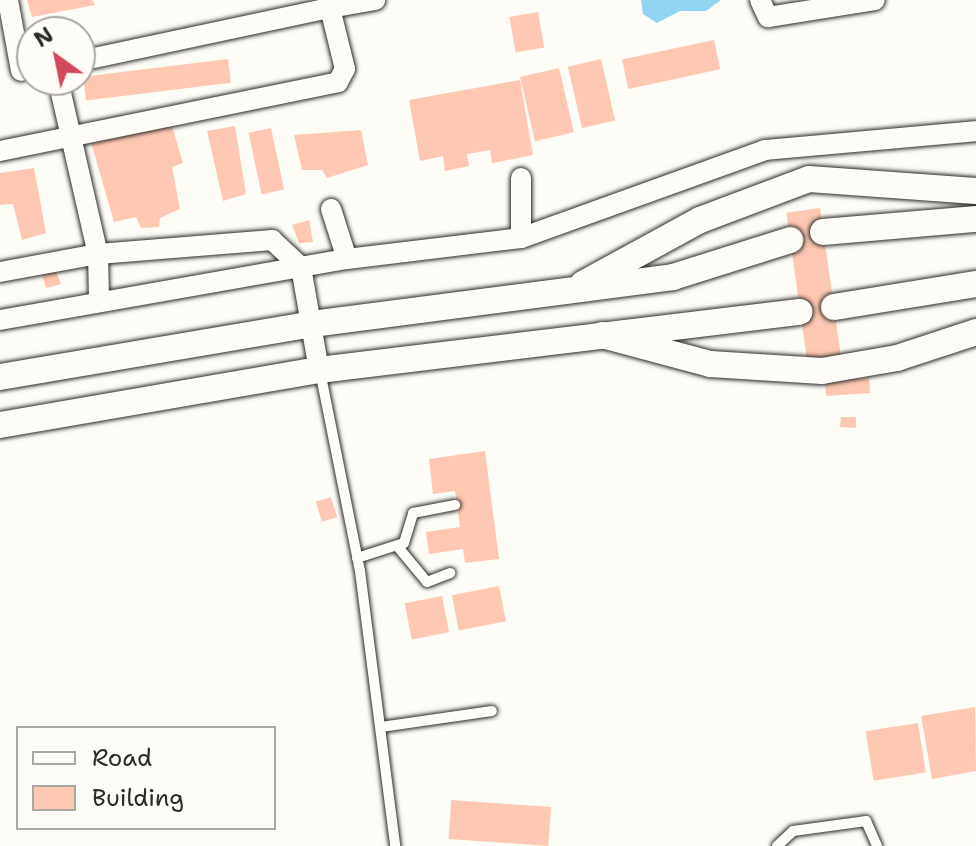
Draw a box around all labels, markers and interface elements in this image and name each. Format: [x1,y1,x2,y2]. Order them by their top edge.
north arrow [16,16,96,96]
text: N [29,20,59,54]
legend [16,726,276,830]
text: Road [92,742,152,774]
text: Building [92,782,184,814]

